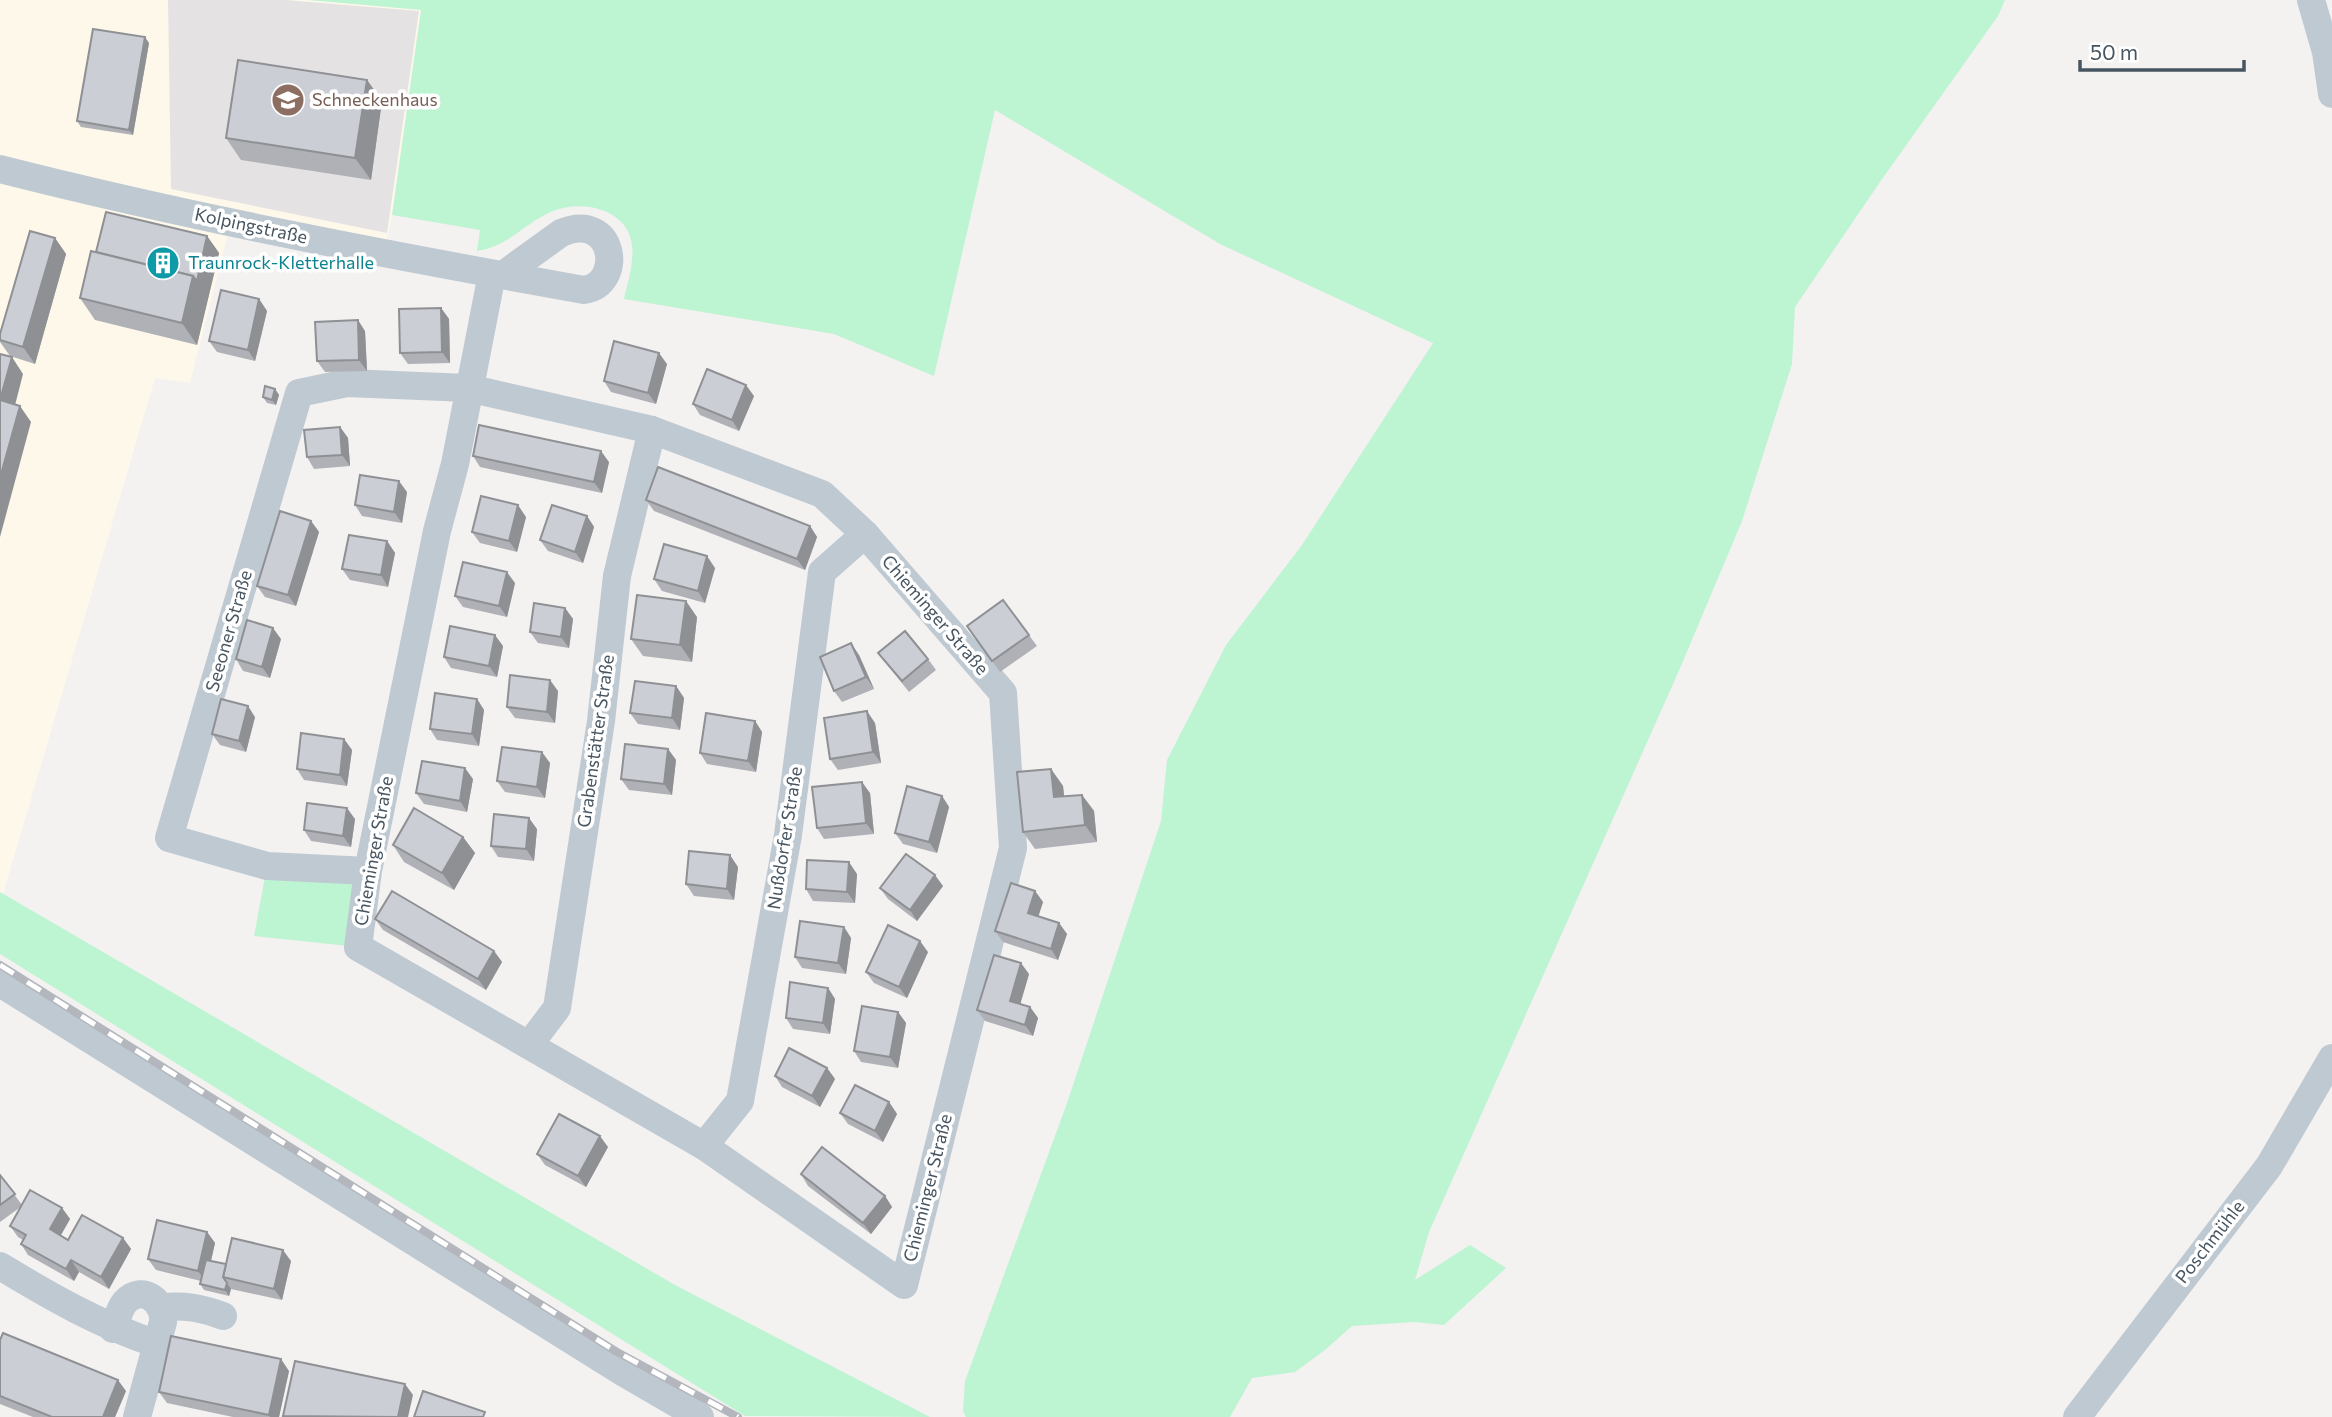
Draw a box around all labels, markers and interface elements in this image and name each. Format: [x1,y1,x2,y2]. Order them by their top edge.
scale bar [2080,28,2244,72]
text: 50 m [2090,39,2138,64]
school or university icon: Schneckenhaus [269,81,307,119]
place label: Schneckenhaus [312,88,438,110]
street label: Kolpingstraße [193,202,309,248]
building icon: Traunrock-Kletterhalle [144,244,182,282]
place label: Traunrock-Kletterhalle [188,251,374,273]
street label: Chieminger Straße [878,550,994,679]
street label: Seeoner Straße [200,567,256,694]
street label: Grabenstätter Straße [572,653,618,829]
street label: Nußdorfer Straße [762,765,806,911]
street label: Chieminger Straße [349,774,397,927]
street label: Chieminger Straße [898,1111,956,1264]
street label: Poschmühle [2170,1196,2248,1287]

